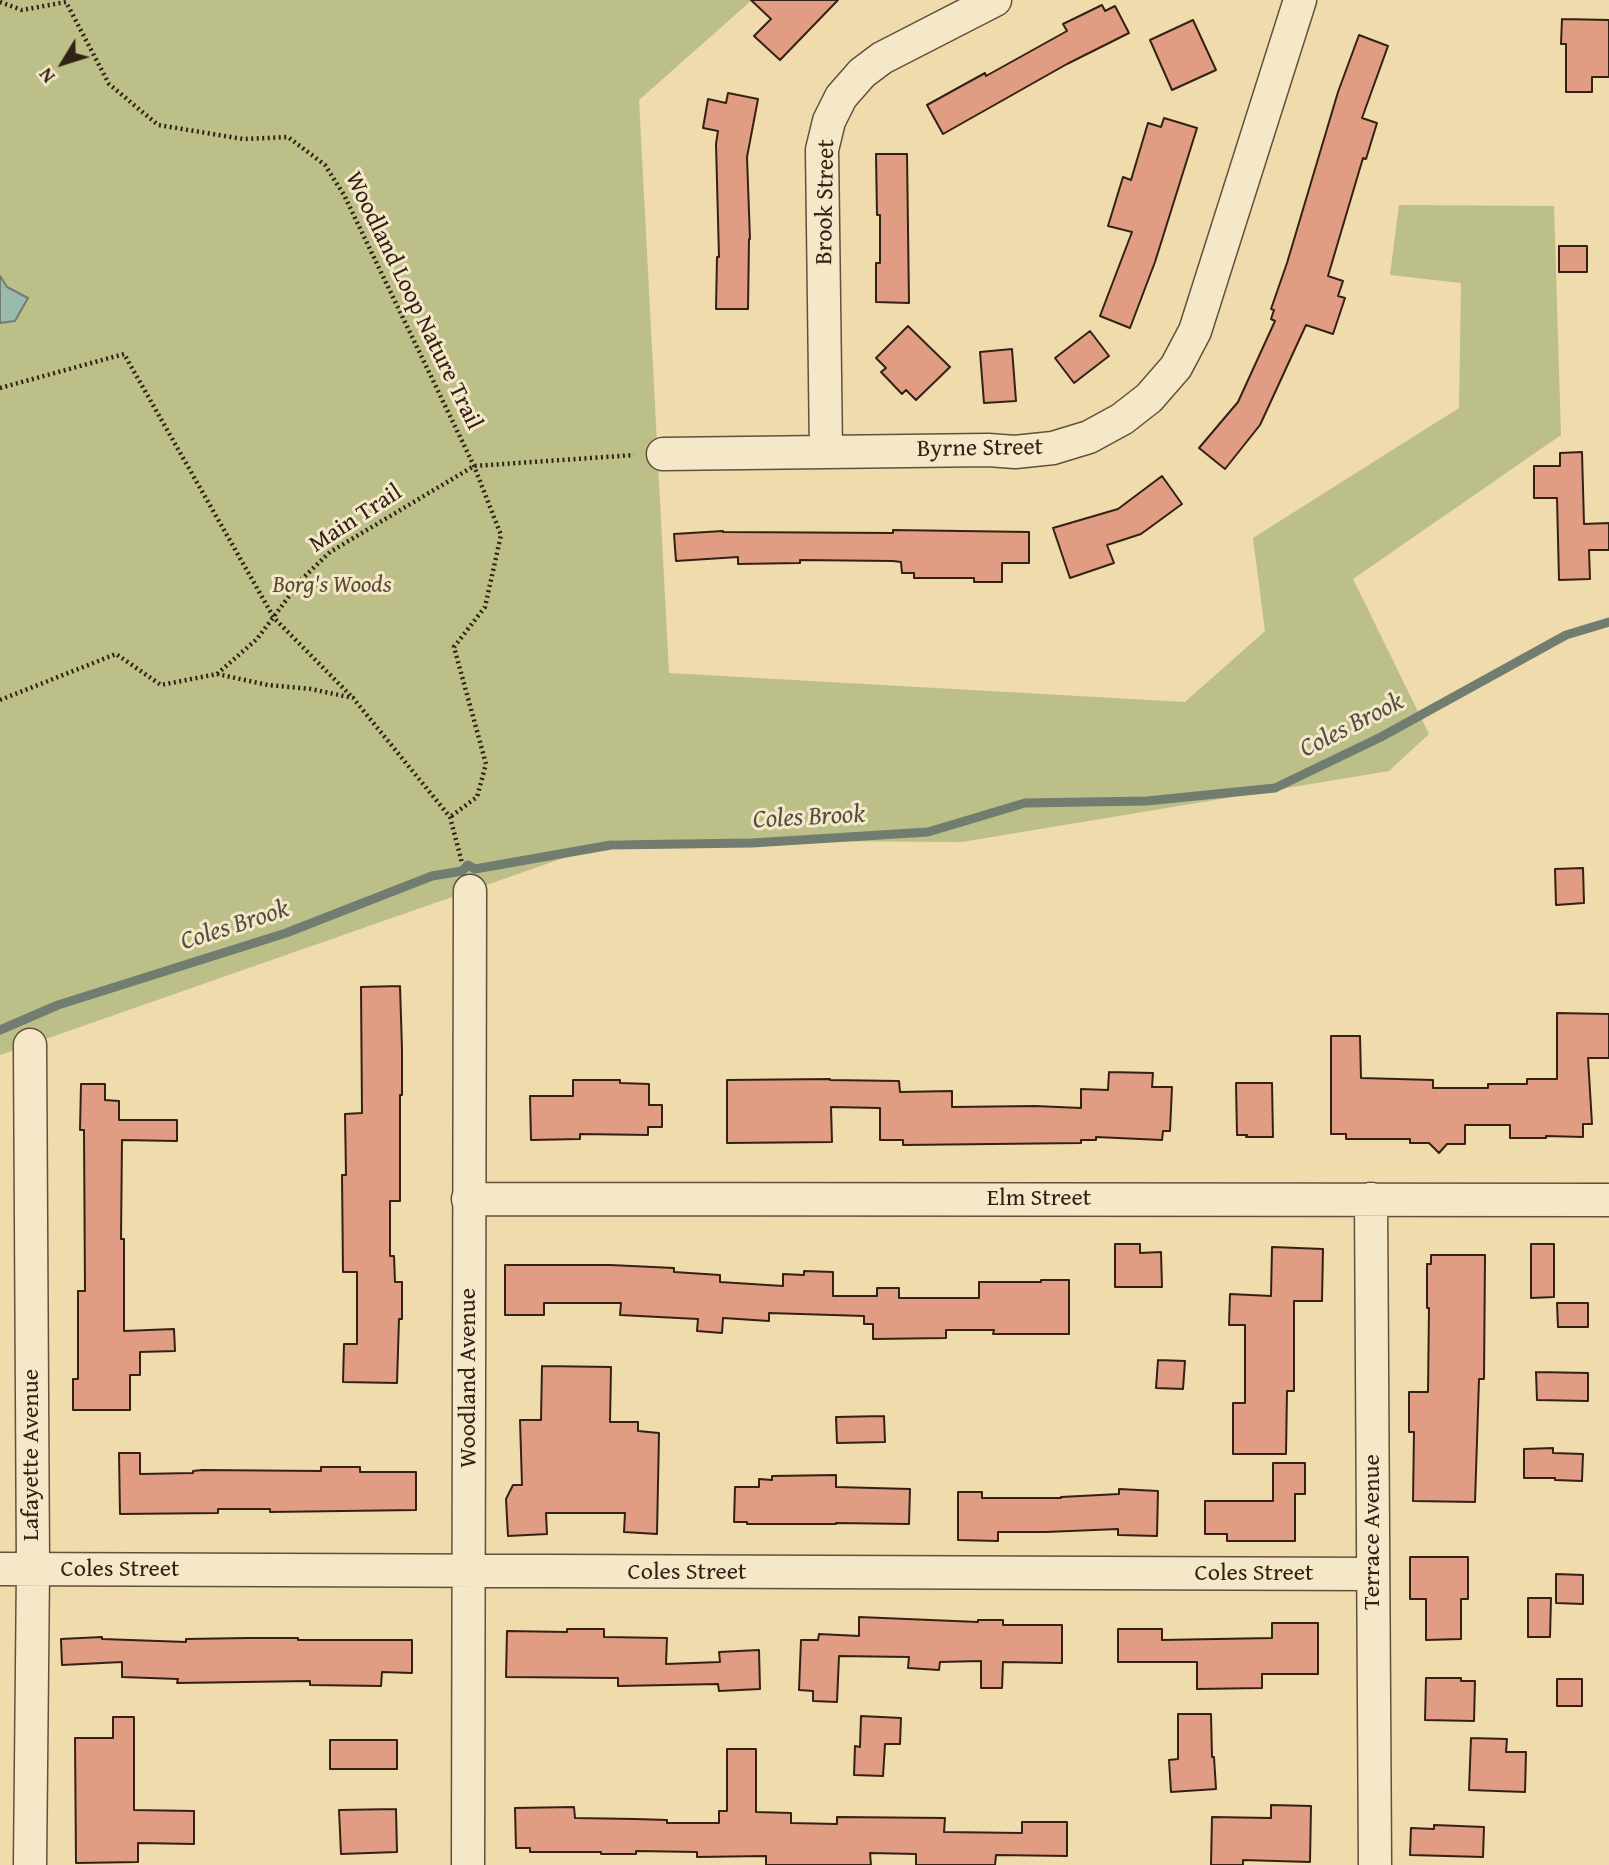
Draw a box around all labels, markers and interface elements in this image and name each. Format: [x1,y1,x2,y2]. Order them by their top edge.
north arrow [28,28,98,98]
text: N [32,62,61,90]
street label: Brook Street [811,139,841,265]
street label: Woodland Loop Nature Trail [338,167,488,435]
street label: Byrne Street [917,434,1043,464]
street label: Main Trail [304,478,408,560]
park label: Borg's Woods [272,572,392,600]
water label: Coles Brook [1295,687,1409,765]
water label: Coles Brook [752,799,866,837]
water label: Coles Brook [177,894,293,958]
street label: Elm Street [987,1185,1091,1213]
street label: Woodland Avenue [455,1288,483,1468]
street label: Lafayette Avenue [18,1369,46,1541]
street label: Terrace Avenue [1359,1454,1387,1610]
street label: Coles Street [61,1556,179,1584]
street label: Coles Street [628,1559,746,1587]
street label: Coles Street [1195,1560,1313,1588]

